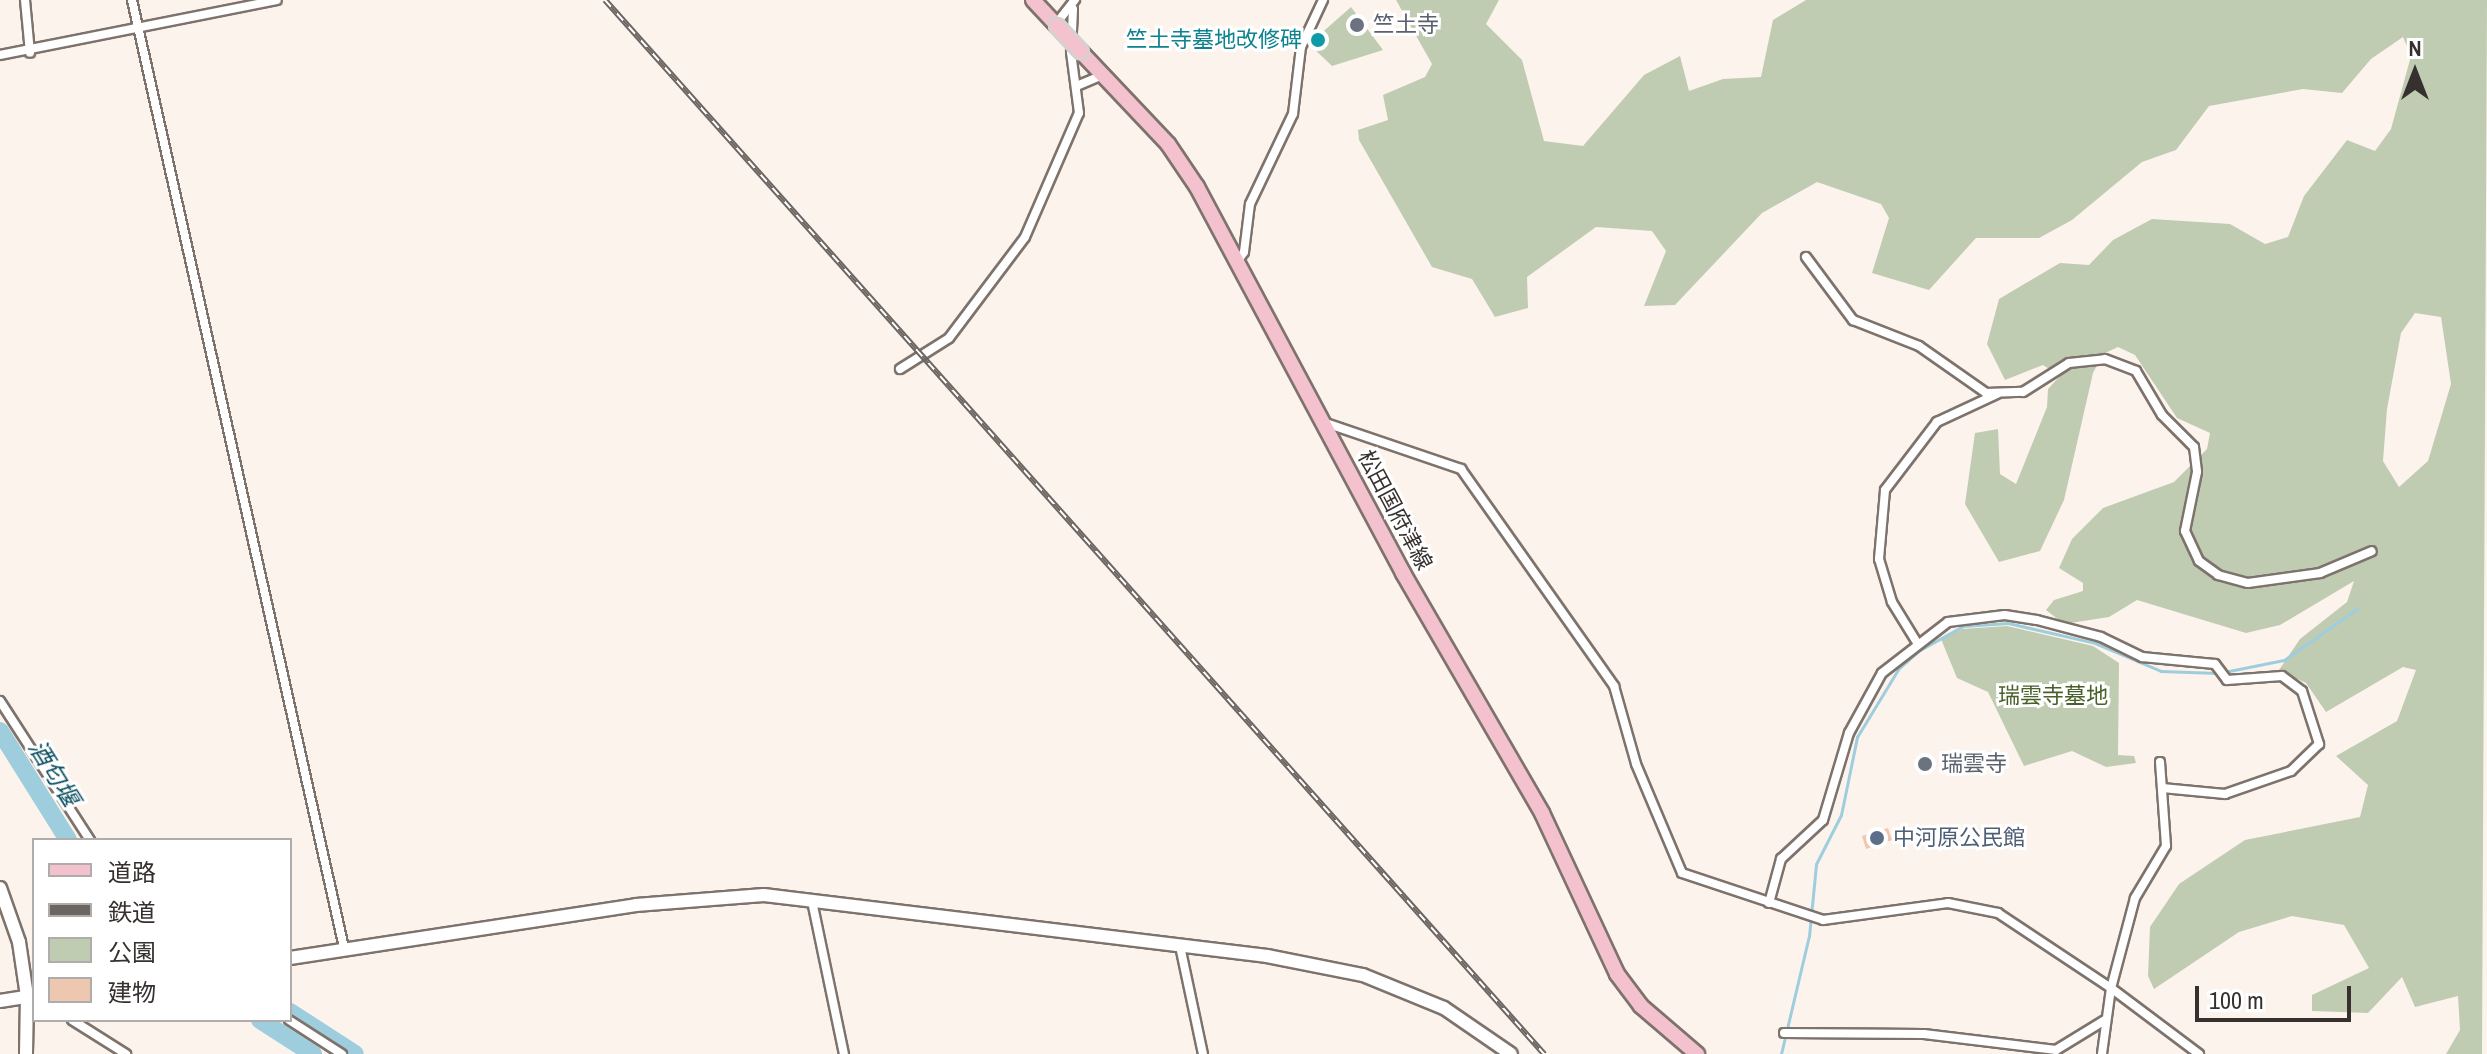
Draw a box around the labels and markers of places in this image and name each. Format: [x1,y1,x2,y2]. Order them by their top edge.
place label: 竺土寺 [1373,12,1439,38]
marker: 竺土寺 [1348,16,1366,34]
place label: 竺土寺墓地改修碑 [1126,27,1302,53]
marker: 竺土寺墓地改修碑 [1309,31,1327,49]
place label: 瑞雲寺 [1941,751,2007,777]
marker: 瑞雲寺 [1916,755,1934,773]
place label: 中河原公民館 [1893,825,2025,851]
marker: 中河原公民館 [1868,829,1886,847]

